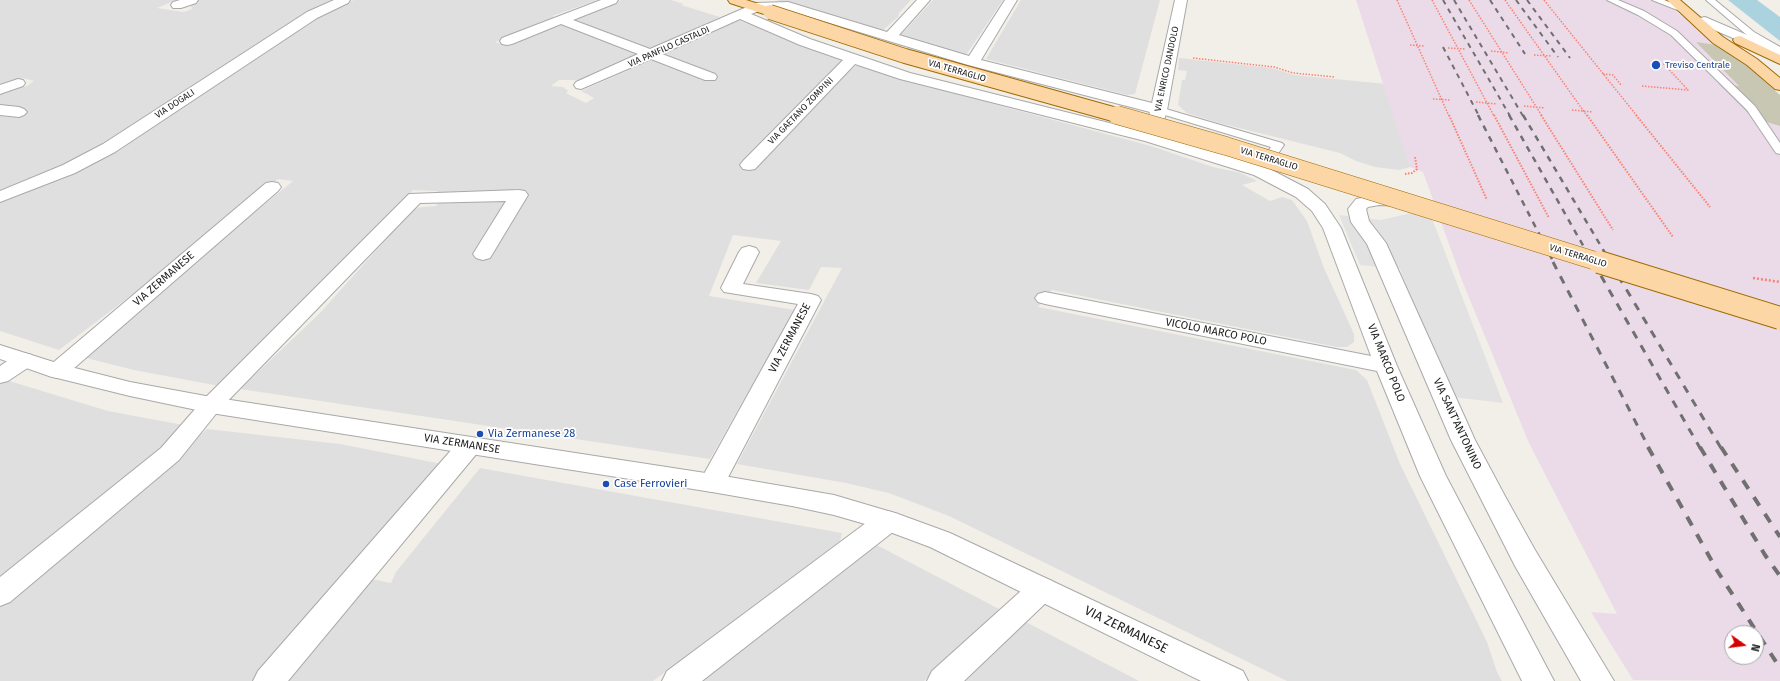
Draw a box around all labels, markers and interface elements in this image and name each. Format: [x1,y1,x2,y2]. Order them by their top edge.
street label: VIA PANFILO CASTALDI [627,24,711,70]
street label: VIA ENRICO DANDOLO [1153,25,1181,113]
street label: VIA TERRAGLIO [927,58,987,84]
marker: Treviso Centrale [1650,59,1662,71]
place label: Treviso Centrale [1665,60,1730,70]
street label: VIA GAETANO ZOMPINI [766,75,836,147]
street label: VIA DOGALI [153,87,197,121]
street label: VIA TERRAGLIO [1239,145,1299,173]
street label: VIA TERRAGLIO [1548,242,1608,270]
street label: VIA ZERMANESE [131,249,197,309]
street label: VIA ZERMANESE [766,301,814,375]
street label: VICOLO MARCO POLO [1164,316,1268,348]
street label: VIA MARCO POLO [1364,322,1408,404]
street label: VIA SANT'ANTONINO [1430,376,1484,472]
place label: Via Zermanese 28 [488,427,575,441]
marker: Via Zermanese 28 [475,429,485,439]
street label: VIA ZERMANESE [423,431,501,457]
place label: Case Ferrovieri [614,477,687,491]
marker: Case Ferrovieri [601,479,611,489]
street label: VIA ZERMANESE [1082,603,1170,657]
north arrow [1724,625,1764,665]
text: N [1748,643,1762,653]

